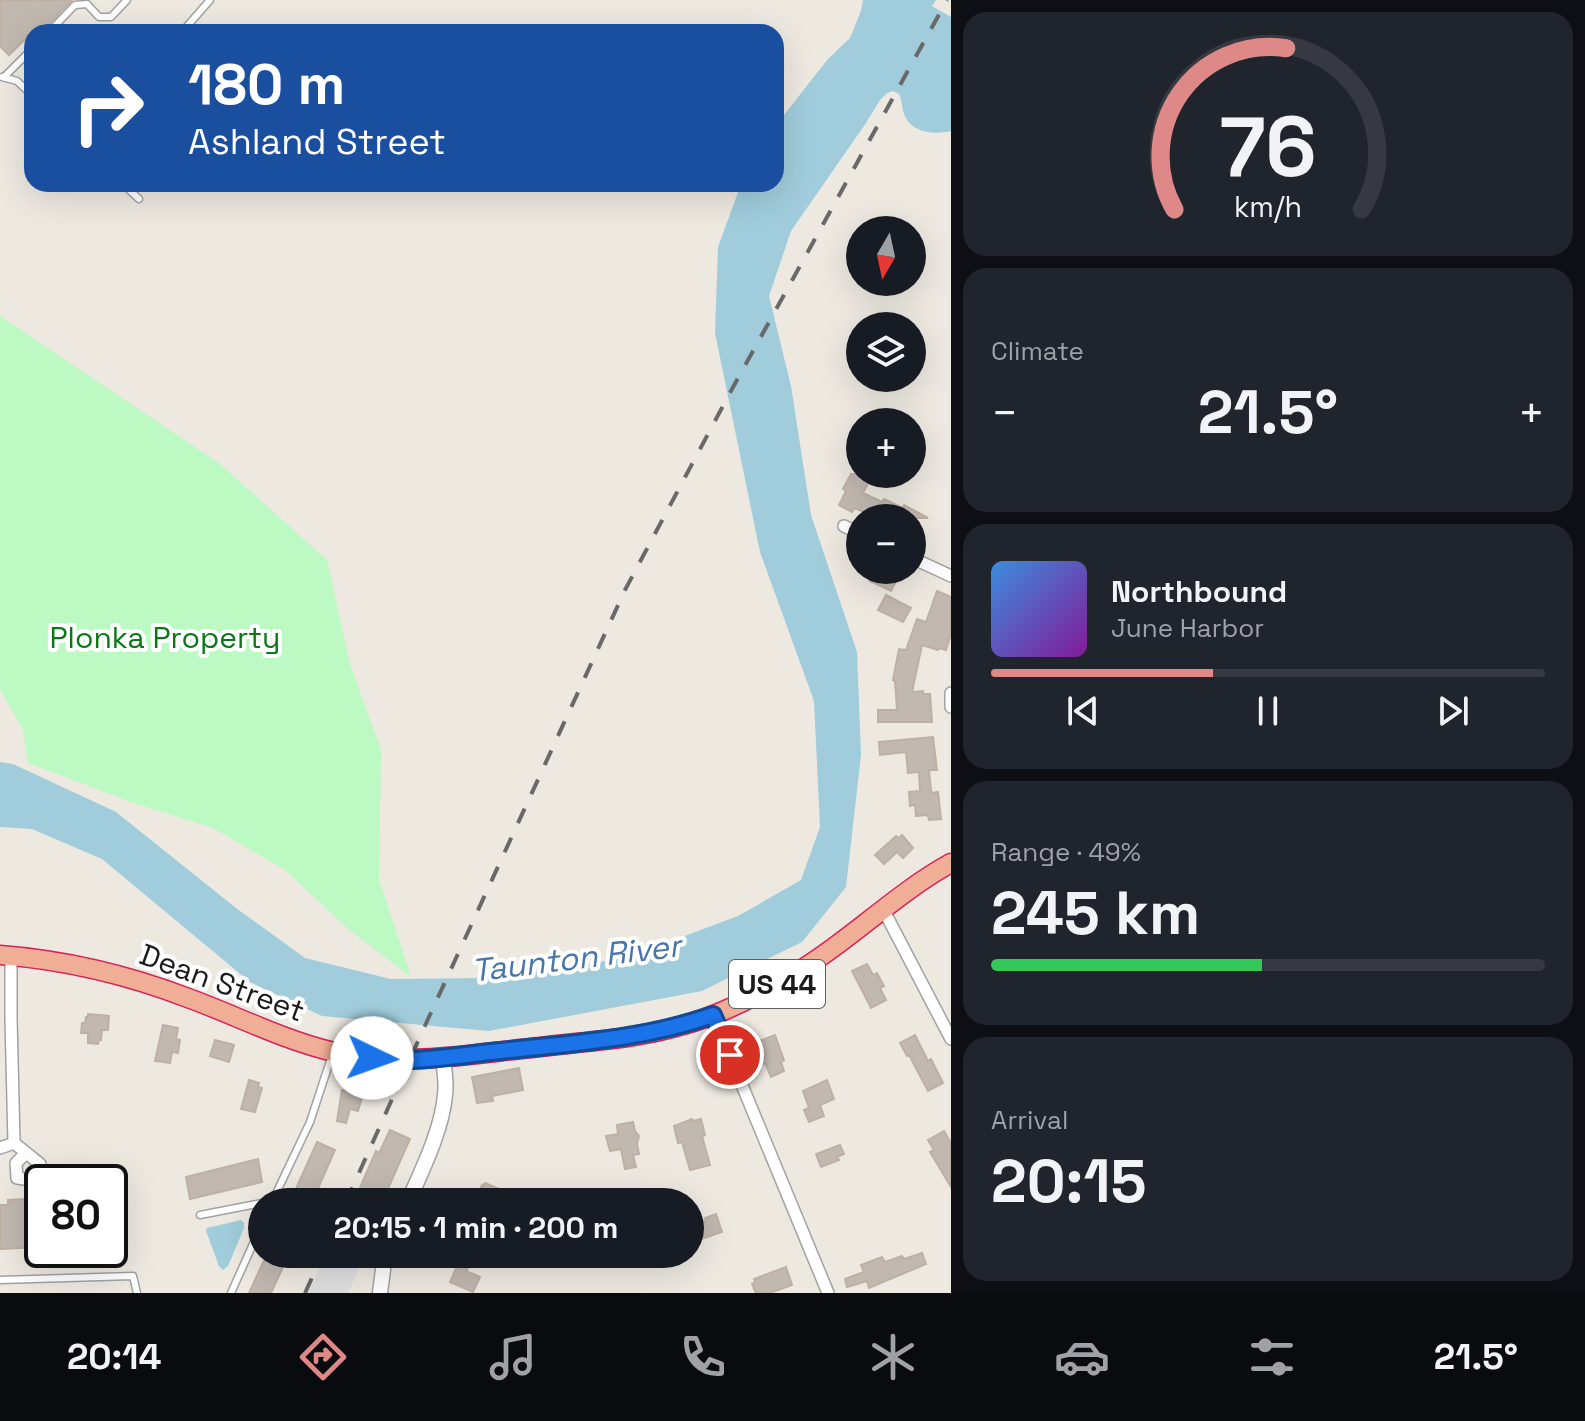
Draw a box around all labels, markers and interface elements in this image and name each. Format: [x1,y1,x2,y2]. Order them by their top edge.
text: 180 m [188,49,345,120]
icon: right [56,56,160,160]
text: 76 [1219,94,1317,200]
text: Ashland Street [188,119,446,165]
text: km/h [1234,189,1302,225]
north arrow [846,216,926,296]
map controls [846,216,926,584]
button: layers [846,312,926,392]
text: Climate [991,334,1084,368]
text: 21.5° [1198,374,1338,451]
text: − [991,385,1018,441]
text: + [1518,385,1545,441]
button: + [846,408,926,488]
button: − [846,504,926,584]
text: Northbound [1111,572,1287,611]
text: June Harbor [1111,611,1264,645]
park label: Plonka Property [50,618,280,657]
icon: previous [1061,689,1105,733]
icon: pause [1246,689,1290,733]
icon: next [1431,689,1475,733]
text: Range · 49% [991,835,1141,869]
text: 245 km [991,875,1200,952]
water label: Taunton River [469,925,686,991]
street label: Dean Street [134,935,310,1030]
road number: US 44 [729,960,825,1008]
position arrow [330,1016,414,1100]
pin [696,1021,764,1089]
icon: arrive [708,1033,752,1077]
text: Arrival [991,1103,1068,1137]
text: 20:15 [991,1143,1147,1220]
speed limit sign: 80 [24,1164,128,1268]
text: 20:15 · 1 min · 200 m [334,1208,618,1247]
icon: directions [295,1329,351,1385]
icon: music [485,1329,541,1385]
icon: phone [675,1329,731,1385]
icon: climate [865,1329,921,1385]
icon: car [1054,1329,1110,1385]
icon: filters [1244,1329,1300,1385]
text: 20:14 [67,1334,161,1380]
text: 21.5° [1434,1334,1518,1380]

